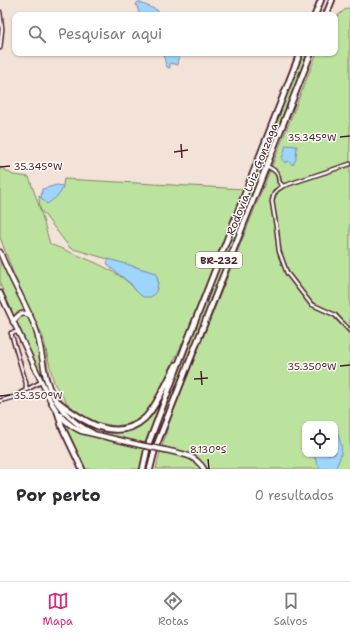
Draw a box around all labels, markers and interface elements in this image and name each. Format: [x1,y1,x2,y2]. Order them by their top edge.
search box [12,12,338,56]
icon: search [26,23,48,45]
text: Pesquisar aqui [58,24,162,44]
street label: Rodovia Luiz Gonzaga [223,121,282,238]
text: 35.345°W [287,131,337,144]
text: 35.345°W [13,160,63,173]
road number: BR-232 [196,252,242,268]
text: 35.350°W [287,360,337,373]
text: 35.350°W [13,389,63,402]
map controls [302,421,338,457]
button: locate [302,421,338,457]
text: 8.130°S [190,443,227,456]
text: Por perto [16,484,101,506]
text: 0 resultados [255,487,334,504]
tab: Mapa [43,590,73,629]
tab: Rotas [158,590,189,629]
tab: Salvos [274,590,307,629]

